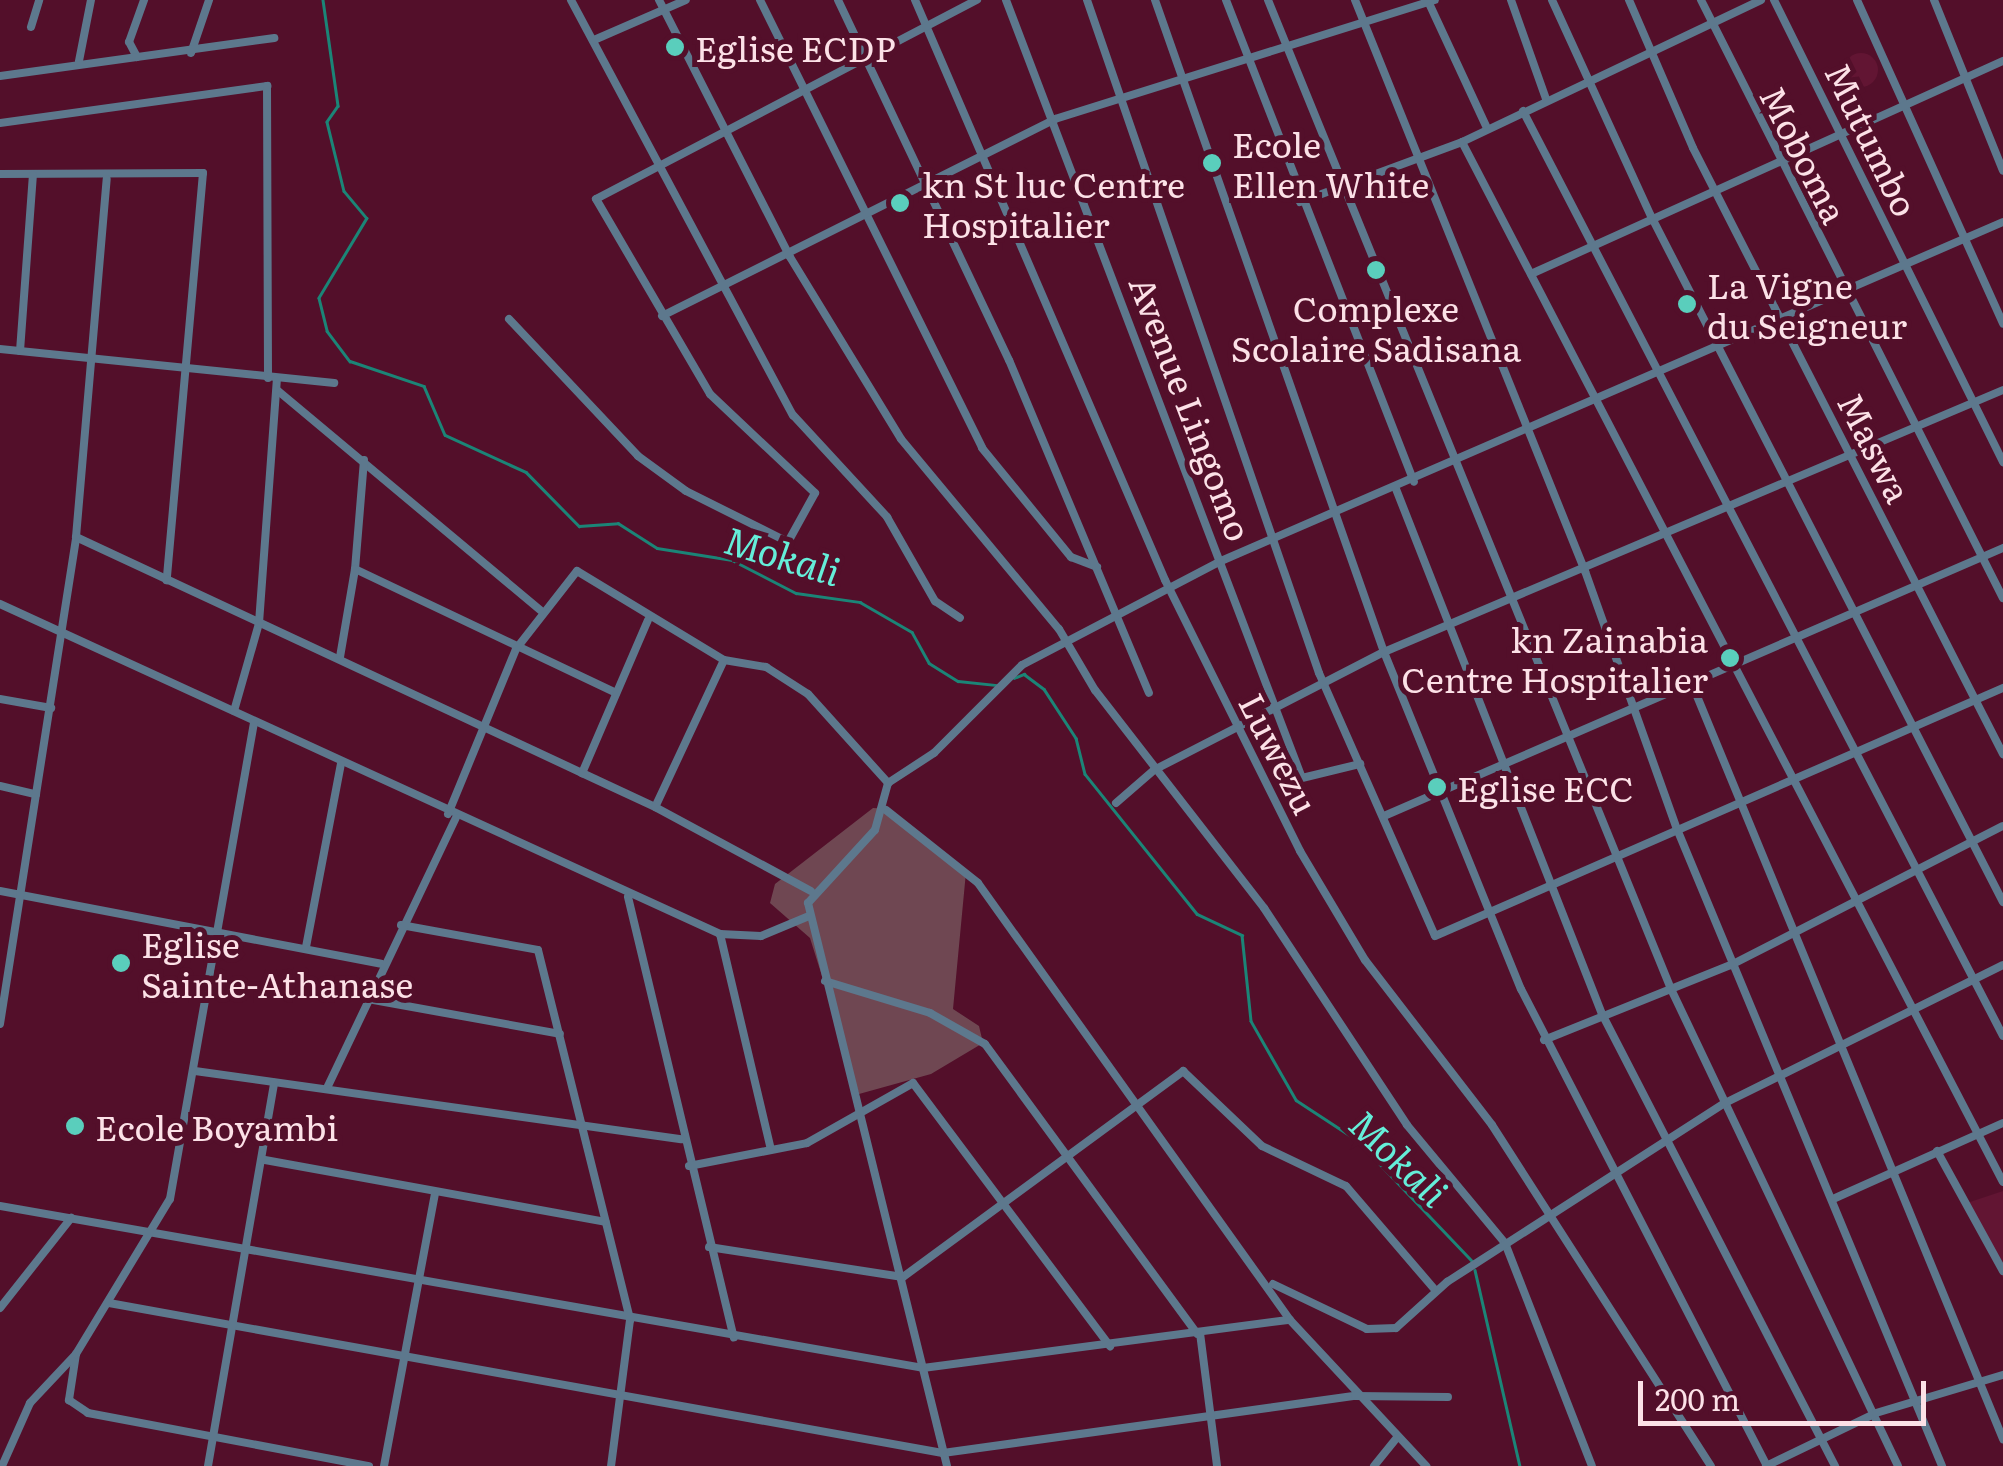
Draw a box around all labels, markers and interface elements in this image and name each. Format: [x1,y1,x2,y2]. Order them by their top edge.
place label: Eglise ECDP [695,26,895,68]
marker: Eglise ECDP [664,36,686,58]
street label: Mutumbo [1818,56,1928,222]
street label: Moboma [1753,78,1857,230]
place label: Ecole Ellen White [1232,122,1429,204]
marker: Ecole Ellen White [1201,152,1223,174]
place label: kn St luc Centre Hospitalier [922,162,1185,244]
marker: kn St luc Centre Hospitalier [887,190,913,216]
marker: Complexe Scolaire Sadisana [1365,259,1387,281]
place label: La Vigne du Seigneur [1707,263,1907,345]
street label: Avenue Lingomo [1122,270,1262,546]
place label: Complexe Scolaire Sadisana [1231,286,1521,368]
marker: La Vigne du Seigneur [1676,293,1698,315]
street label: Maswa [1831,385,1921,509]
water label: Mokali [720,515,846,593]
place label: kn Zainabia Centre Hospitalier [1401,617,1708,699]
marker: kn Zainabia Centre Hospitalier [1717,645,1743,671]
street label: Luwezu [1232,686,1328,820]
place label: Eglise ECC [1457,766,1634,808]
marker: Eglise ECC [1426,776,1448,798]
place label: Eglise Sainte-Athanase [141,922,413,1004]
marker: Eglise Sainte-Athanase [110,952,132,974]
water label: Mokali [1342,1100,1458,1214]
place label: Ecole Boyambi [95,1105,338,1147]
marker: Ecole Boyambi [64,1115,86,1137]
scale bar [1643,1361,1930,1423]
text: 200 m [1655,1376,1740,1420]

